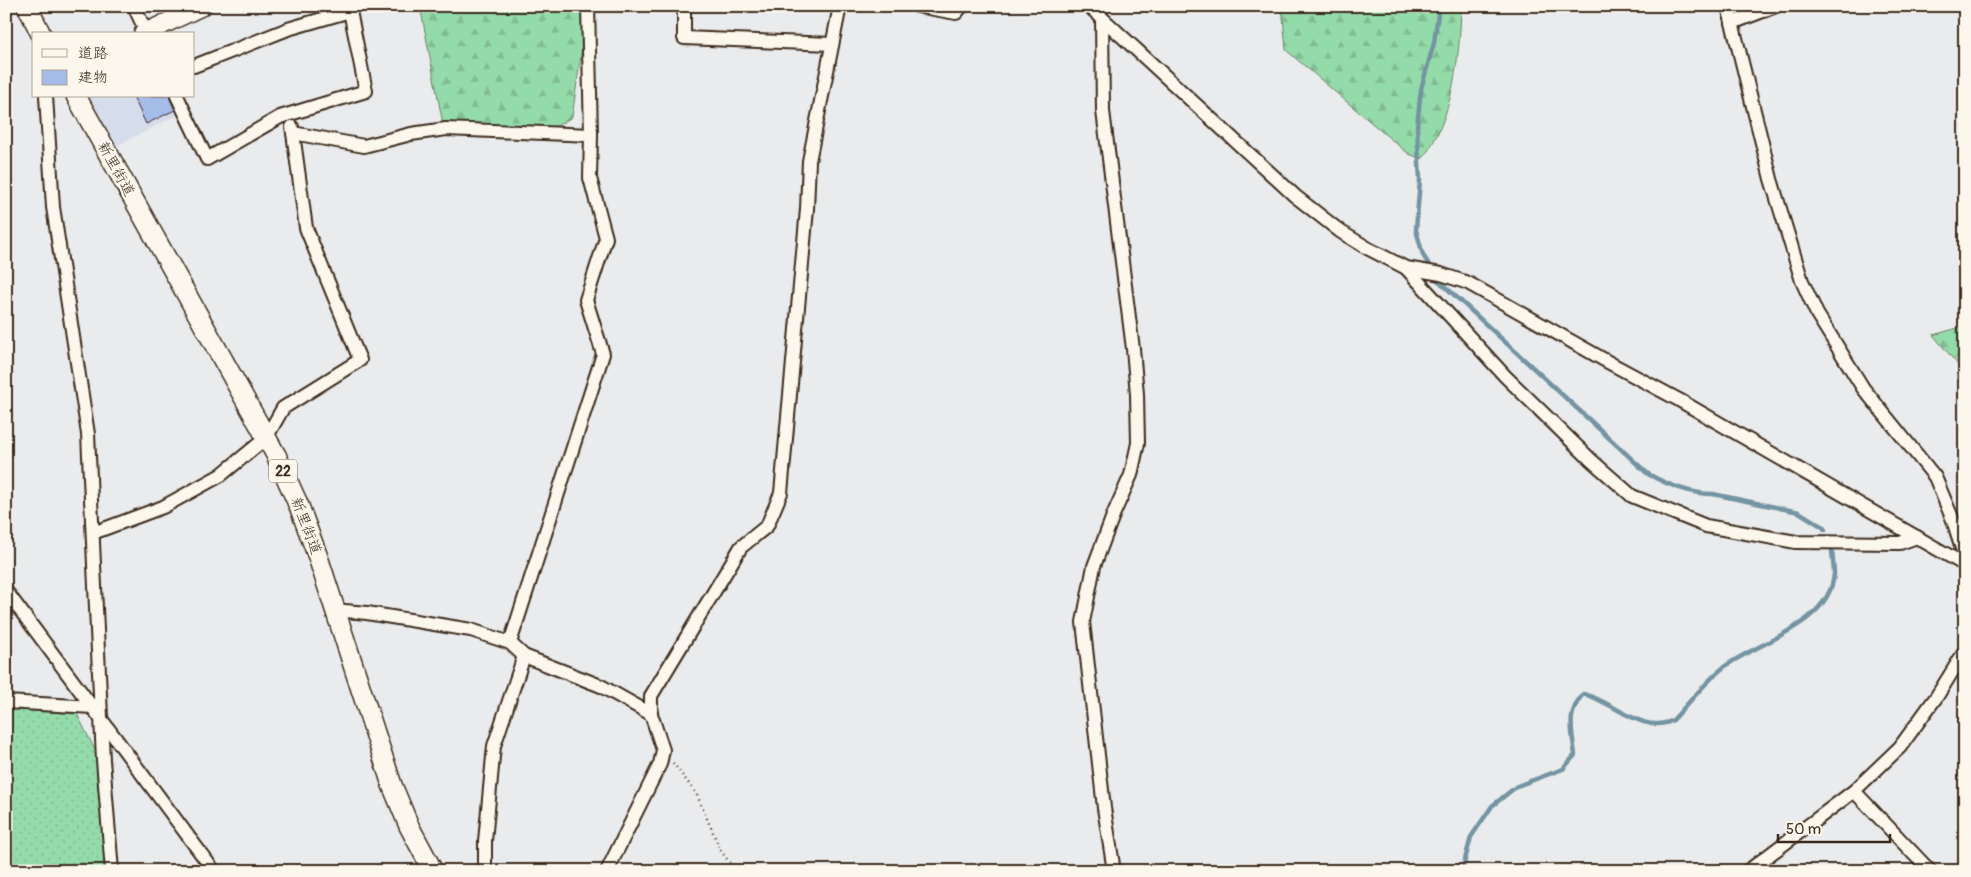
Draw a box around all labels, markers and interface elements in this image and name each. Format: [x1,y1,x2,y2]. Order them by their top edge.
legend [32,32,195,98]
text: 道路 [78,44,108,63]
text: 建物 [78,68,108,87]
street label: 新里街道 [93,138,139,200]
road number: 22 [269,460,297,482]
street label: 新里街道 [286,495,326,557]
scale bar [1778,812,1891,844]
text: 50 m [1786,820,1821,839]

